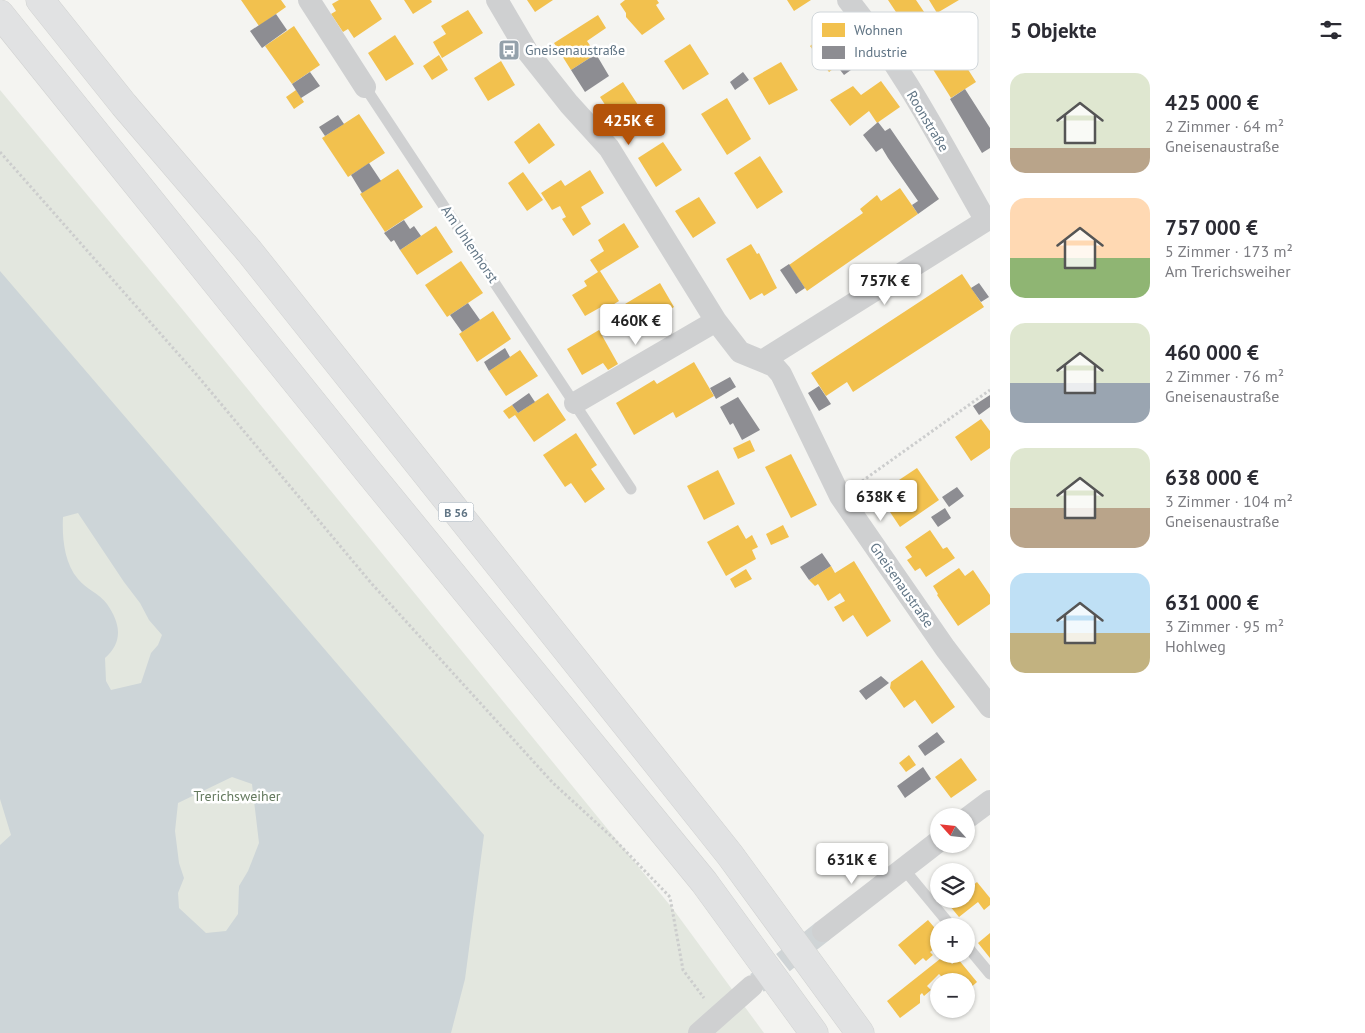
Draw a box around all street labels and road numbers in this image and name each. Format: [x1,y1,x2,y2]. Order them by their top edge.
street label: Roonstraße [903,87,953,155]
street label: Am Uhlenhorst [438,202,503,286]
road number: B 56 [438,502,474,522]
street label: Gneisenaustraße [866,539,938,631]

